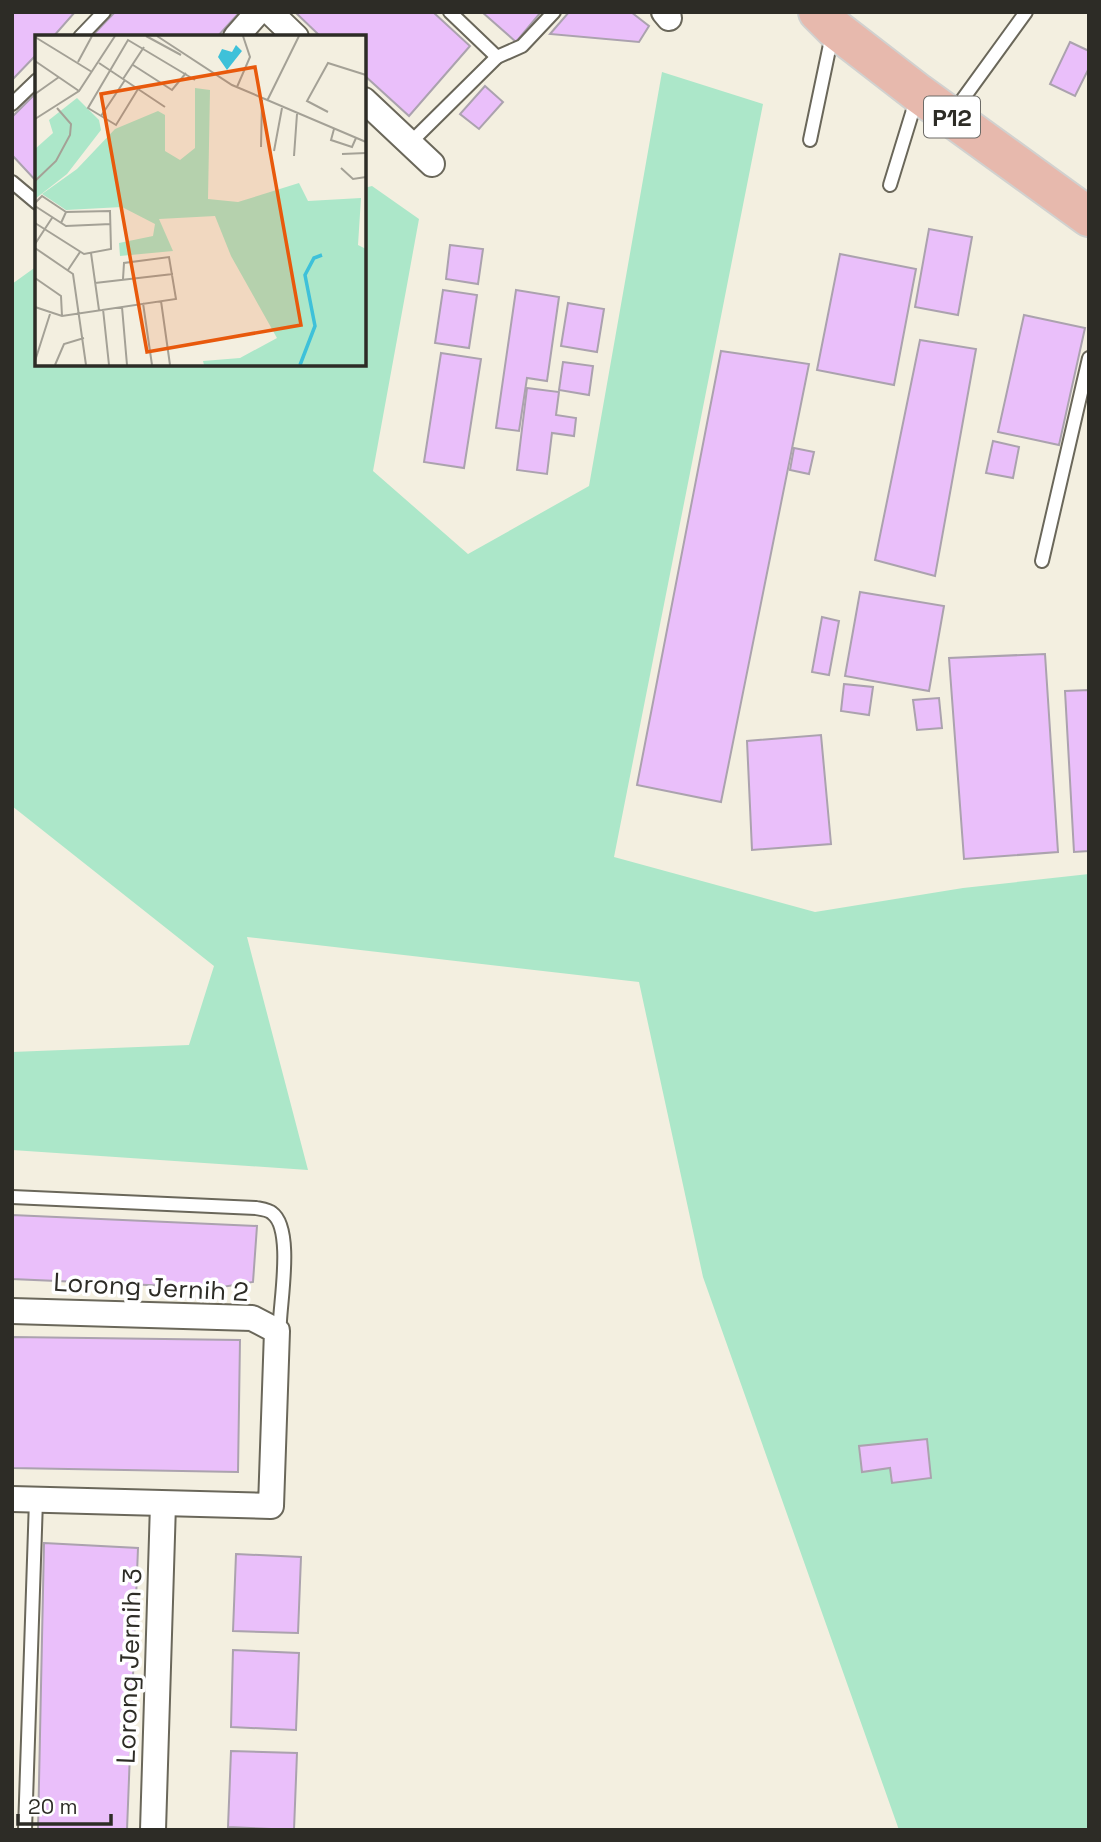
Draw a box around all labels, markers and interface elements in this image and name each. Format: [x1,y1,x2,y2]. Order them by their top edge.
inset map [35,35,366,366]
road number: P12 [924,96,980,138]
street label: Lorong Jernih 2 [53,1265,249,1309]
street label: Lorong Jernih 3 [109,1568,149,1764]
scale bar [18,1783,110,1827]
text: 20 m [28,1793,78,1820]

